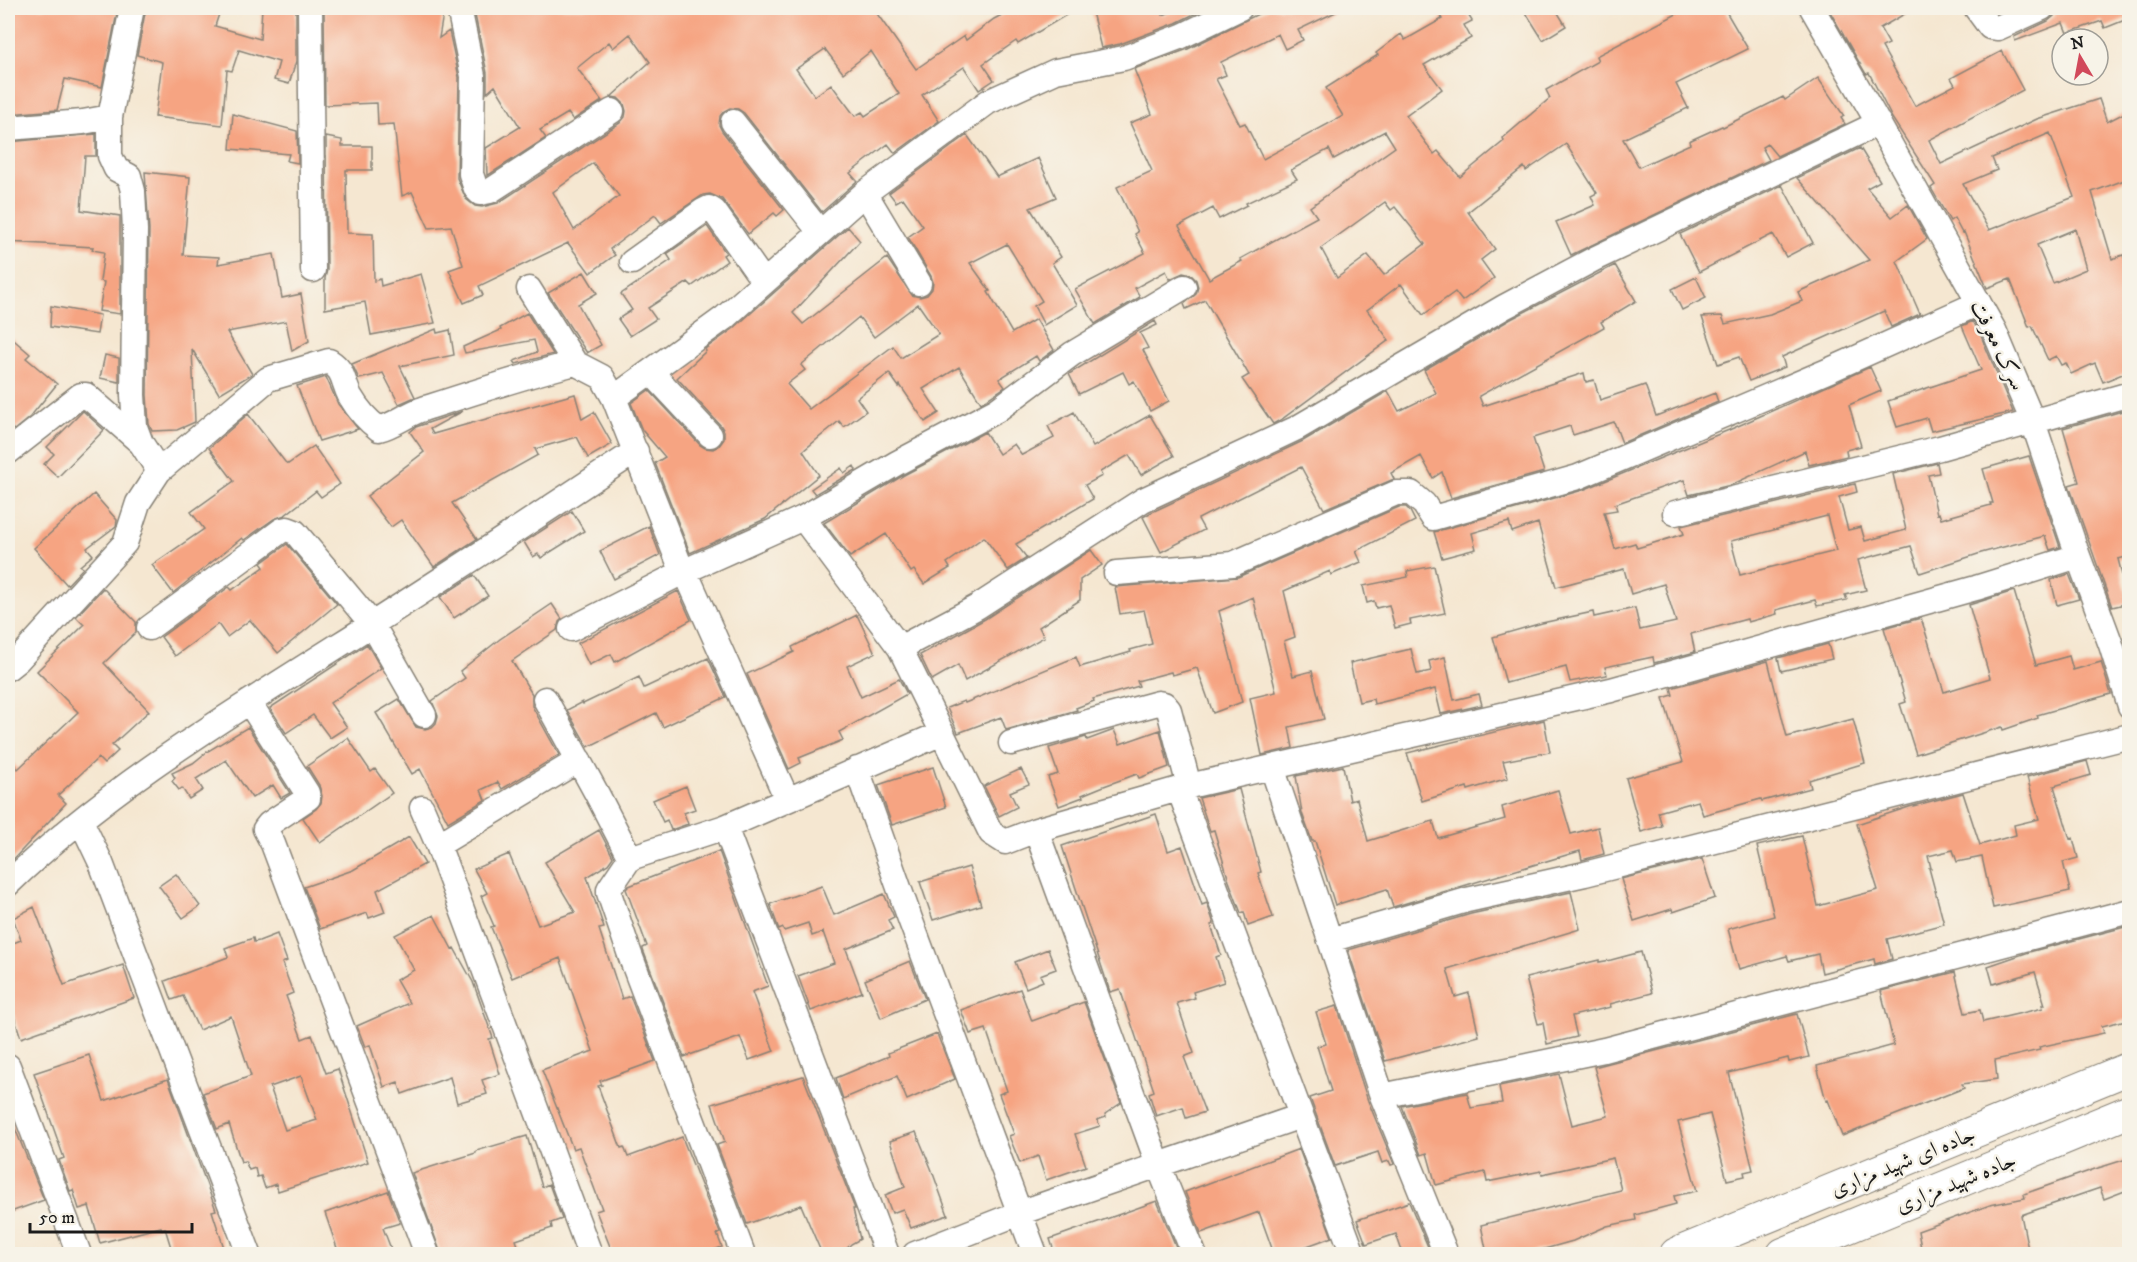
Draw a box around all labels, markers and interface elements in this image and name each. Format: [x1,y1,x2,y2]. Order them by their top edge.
north arrow [2050,27,2110,87]
text: N [2069,32,2086,54]
street label: سرک معرفت [1964,295,2032,395]
street label: جاده ای شهید مزاری [1827,1121,1980,1204]
street label: جاده شهید مزاری [1892,1147,2021,1220]
scale bar [30,1196,192,1234]
text: 50 m [39,1207,75,1229]

